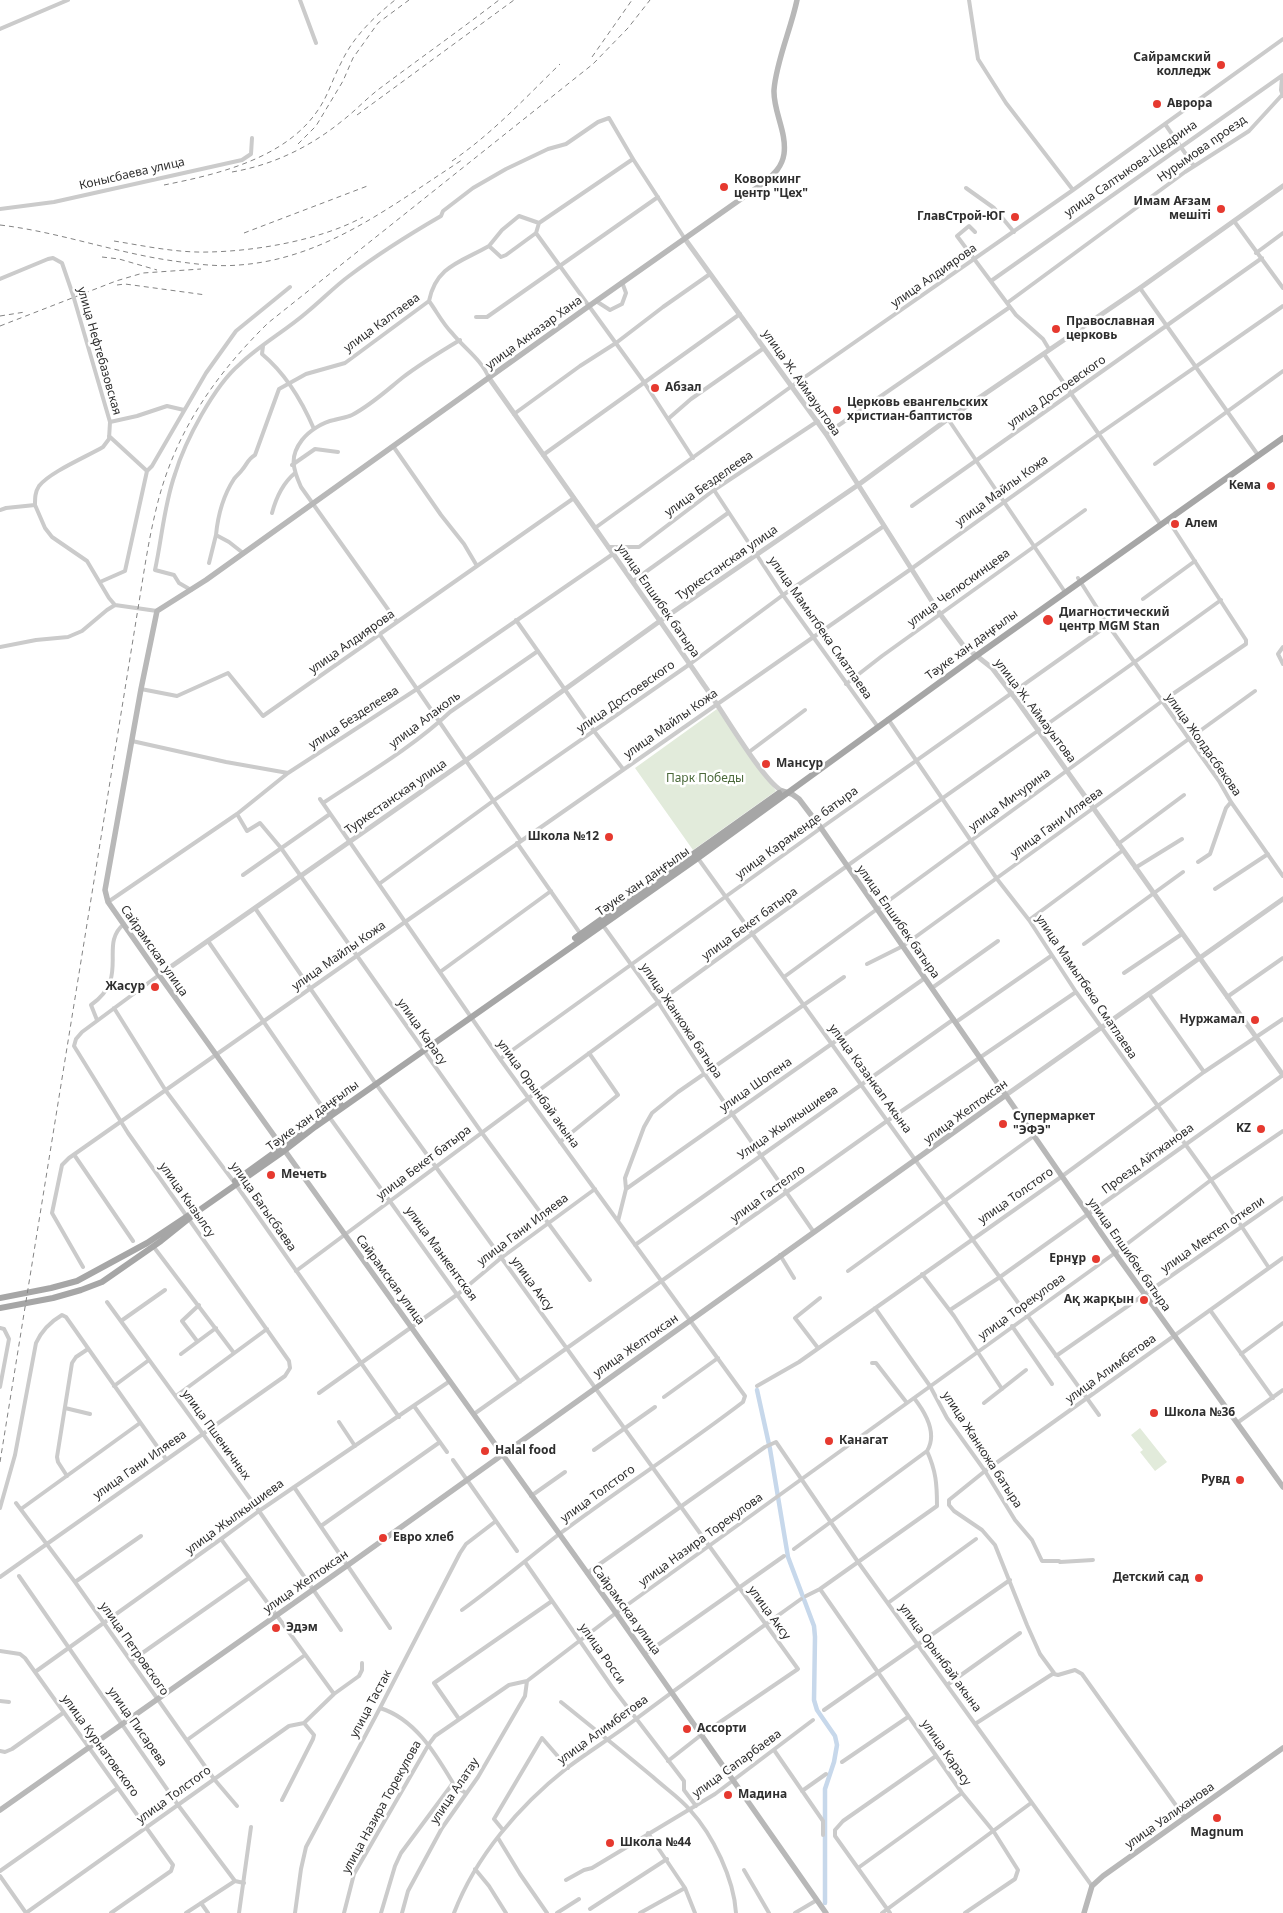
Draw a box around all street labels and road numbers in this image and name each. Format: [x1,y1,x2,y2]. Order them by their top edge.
street label: Нурымова проезд [1155,113,1249,185]
street label: улица Салтыкова-Щедрина [1062,118,1200,220]
street label: Конысбаева улица [78,155,186,193]
street label: улица Алдиярова [888,241,980,311]
street label: улица Нефтебазовская [74,285,124,417]
street label: улица Калтаева [341,291,423,355]
street label: улица Акназар Хана [483,293,585,373]
street label: улица Ж. Аймауытова [759,327,843,439]
street label: улица Достоевского [1005,353,1109,431]
street label: улица Безделеева [662,448,756,520]
street label: улица Майлы Кожа [953,453,1051,529]
street label: Туркестанская улица [673,522,781,604]
street label: улица Елшибек батыра [613,542,703,660]
street label: улица Челюскинцева [905,546,1013,630]
street label: улица Мамытбека Сматлаева [765,554,875,702]
street label: улица Алдиярова [306,607,398,677]
street label: Тәуке хан даңғылы [923,607,1021,683]
street label: улица Ж. Аймауытова [991,656,1079,766]
street label: улица Достоевского [574,658,678,736]
street label: улица Безделеева [306,683,402,753]
street label: улица Майлы Кожа [621,686,721,762]
street label: улица Алаколь [387,689,463,751]
street label: улица Жолдасбекова [1162,691,1244,799]
street label: Туркестанская улица [342,756,450,838]
street label: улица Мичурина [966,766,1054,834]
street label: улица Караменде батыра [733,784,861,882]
street label: улица Гани Иляева [1008,785,1106,861]
street label: Тәуке хан даңғылы [594,844,692,920]
street label: улица Елшибек батыра [853,863,943,981]
street label: улица Бекет батыра [699,884,801,964]
street label: Сайрамская улица [117,903,191,999]
street label: улица Мамытбека Сматлаева [1032,912,1140,1062]
street label: улица Майлы Кожа [289,918,389,994]
street label: улица Жанкожа батыра [637,961,725,1081]
street label: улица Карасу [394,996,450,1068]
street label: улица Казанкап Акына [826,1022,914,1136]
street label: улица Орынбай акына [494,1037,582,1151]
street label: улица Шопена [717,1055,795,1115]
street label: улица Желтоксан [921,1077,1011,1147]
street label: Тәуке хан даңғылы [264,1078,362,1154]
street label: Улица Жылкышиева [735,1083,841,1163]
street label: Проезд Айтжанова [1099,1121,1197,1197]
street label: улица Бекет батыра [374,1123,474,1203]
street label: улица Кызылсу [156,1160,218,1240]
street label: улица Багысбаева [227,1160,299,1254]
street label: улица Гастелло [728,1162,808,1226]
street label: улица Толстого [976,1165,1056,1227]
street label: улица Гани Иляева [475,1191,571,1269]
street label: улица Мектеп откели [1158,1194,1268,1276]
street label: улица Елшибек батыра [1084,1196,1174,1314]
street label: улица Манкентская [402,1204,480,1304]
street label: Сайрамская улица [353,1232,427,1328]
street label: улица Аксу [508,1254,556,1314]
street label: улица Торекулова [976,1271,1068,1343]
street label: улица Желтоксан [591,1311,681,1381]
street label: улица Алимбетова [1063,1331,1159,1407]
street label: улица Пшеничных [179,1387,253,1483]
street label: улица Жанкожа батыра [939,1389,1025,1511]
street label: улица Гани Иляева [91,1427,189,1503]
street label: улица Толстого [558,1462,638,1526]
street label: улица Жылкышиева [183,1477,287,1557]
street label: улица Назира Торекулова [636,1490,766,1590]
street label: улица Желтоксан [261,1547,351,1617]
street label: Сайрамская улица [589,1562,663,1658]
street label: улица Аксу [745,1583,793,1643]
street label: улица Петровского [96,1600,172,1698]
street label: улица Орынбай акына [896,1601,984,1715]
street label: улица Росси [576,1621,628,1687]
street label: улица Тастак [347,1668,395,1740]
street label: улица Писарева [104,1685,170,1769]
street label: улица Курнатовского [58,1692,142,1800]
street label: улица Алимбетова [555,1692,651,1768]
street label: улица Карасу [918,1717,974,1789]
street label: улица Сапарбаева [690,1727,784,1801]
street label: улица Назира Торекулова [339,1738,425,1876]
street label: улица Алатау [428,1755,482,1827]
street label: улица Толстого [134,1763,214,1827]
street label: улица Уалиханова [1123,1780,1217,1852]

